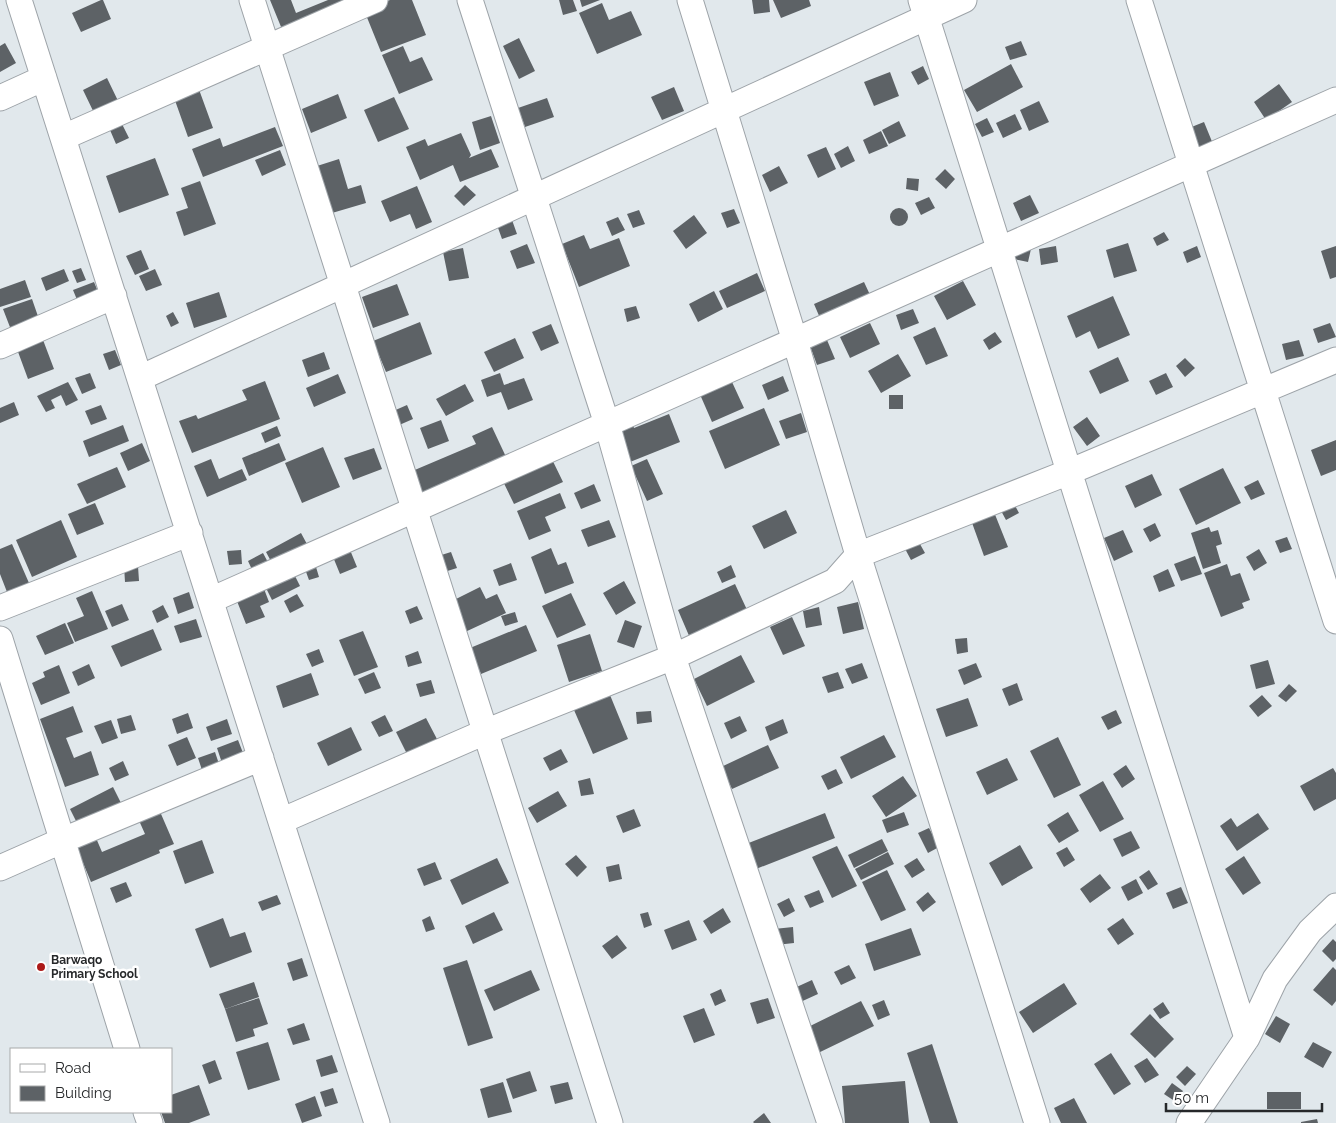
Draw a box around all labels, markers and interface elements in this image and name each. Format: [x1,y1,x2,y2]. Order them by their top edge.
place label: Barwaqo Primary School [51,953,138,981]
marker: Barwaqo Primary School [35,961,47,973]
legend [10,1048,172,1113]
text: Road [55,1059,91,1077]
scale bar [1166,1080,1322,1112]
text: Building [55,1084,112,1102]
text: 50 m [1174,1089,1209,1107]

